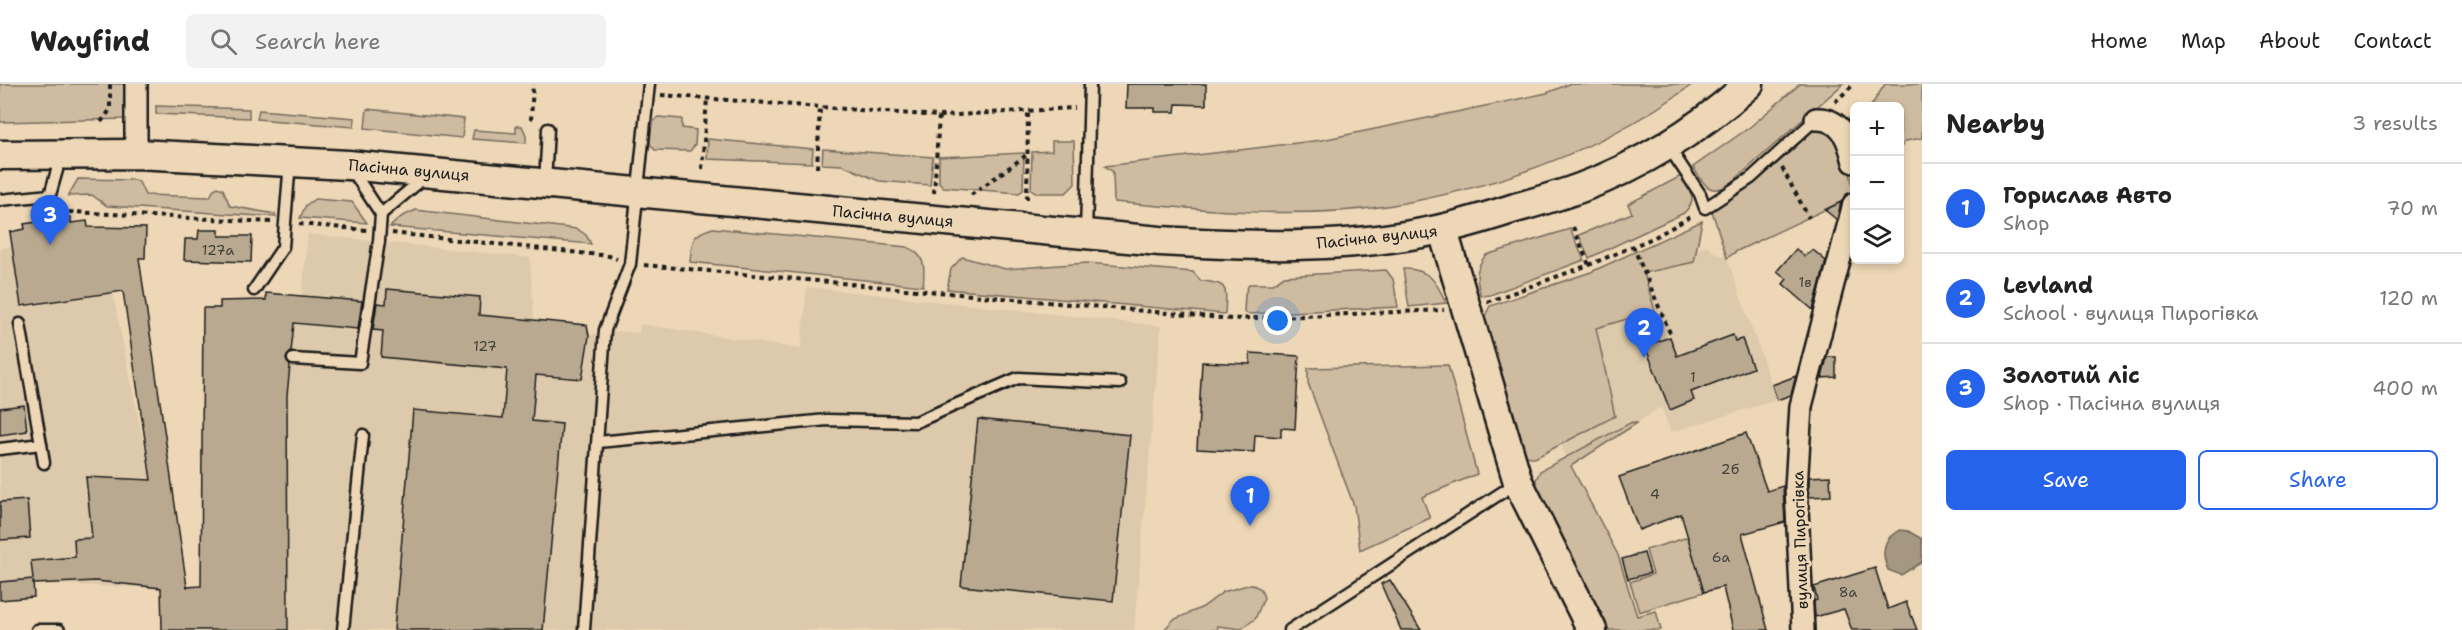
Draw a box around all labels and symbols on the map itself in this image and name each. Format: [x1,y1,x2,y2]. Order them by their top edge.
street label: Пасічна вулиця [348,154,470,186]
pin: 3 [31,196,70,245]
street label: Пасічна вулиця [832,200,954,232]
street label: Пасічна вулиця [1316,220,1438,254]
house number: 127а [202,241,235,259]
house number: 1в [1798,273,1812,291]
your location [1263,306,1292,335]
pin: 2 [1624,308,1664,358]
house number: 127 [473,337,497,355]
house number: 1 [1690,368,1696,386]
house number: 2б [1721,460,1739,478]
street label: вулиця Пирогівка [1787,470,1813,610]
pin: 1 [1230,476,1270,526]
house number: 4 [1650,485,1660,503]
house number: 6а [1712,548,1731,566]
house number: 8а [1839,583,1858,601]

